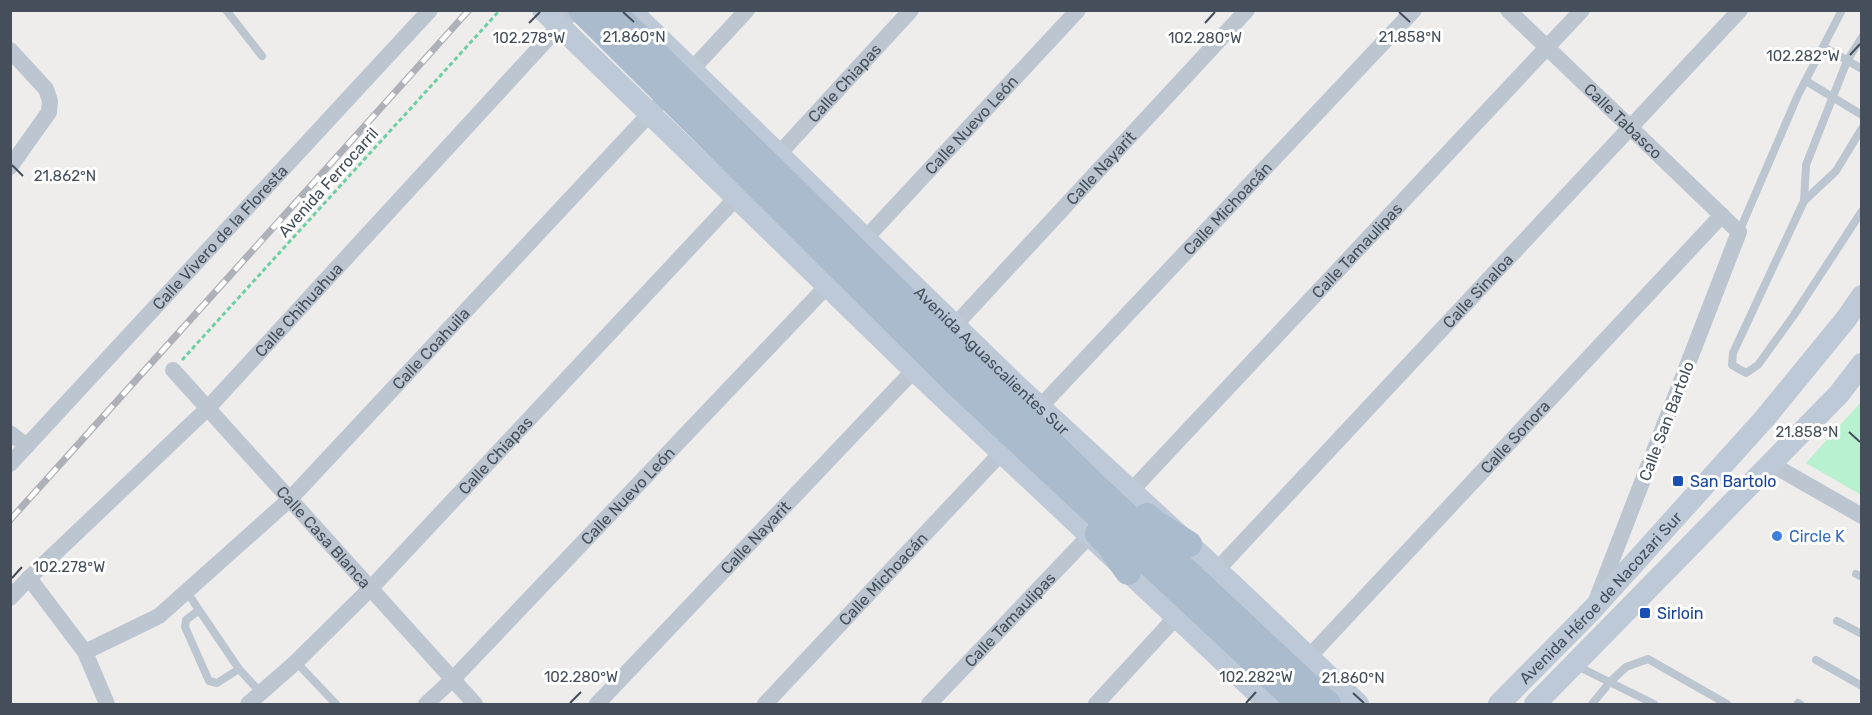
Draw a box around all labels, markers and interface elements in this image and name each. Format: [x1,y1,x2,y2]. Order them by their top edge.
text: 21.860°N [602,28,666,46]
text: 21.858°N [1378,28,1442,46]
text: 102.278°W [493,29,565,47]
text: 102.280°W [1168,29,1242,47]
street label: Calle Chiapas [804,40,885,126]
text: 102.282°W [1766,47,1840,65]
street label: Calle Nuevo León [921,72,1022,178]
street label: Calle Tabasco [1580,79,1666,163]
street label: Avenida Ferrocarril [274,124,382,241]
street label: Calle Nayarit [1062,127,1140,209]
street label: Calle Michoacán [1179,158,1276,259]
street label: Calle Vivero de la Floresta [149,161,292,314]
text: 21.862°N [34,167,96,185]
street label: Calle Tamaulipas [1308,199,1406,302]
street label: Calle Sinaloa [1439,250,1517,332]
street label: Calle Chihuahua [251,259,347,361]
street label: Avenida Aguascalientes Sur [910,283,1073,439]
street label: Calle Coahuila [388,304,474,394]
street label: Calle San Bartolo [1635,359,1698,484]
street label: Calle Sonora [1477,397,1554,477]
street label: Calle Chiapas [455,413,537,499]
text: 21.858°N [1775,423,1839,441]
street label: Calle Nuevo León [577,443,679,549]
place label: San Bartolo [1690,472,1777,491]
marker: San Bartolo [1671,474,1685,488]
street label: Calle Casa Blanca [272,482,375,592]
street label: Calle Nayarit [717,497,795,578]
street label: Avenida Héroe de Nacozari Sur [1515,508,1686,688]
place label: Circle K [1789,527,1845,546]
street label: Calle Michoacán [835,529,931,630]
marker: Circle K [1770,529,1784,543]
text: 102.278°W [33,558,105,576]
street label: Calle Tamaulipas [961,568,1060,671]
place label: Sirloin [1657,604,1704,623]
marker: Sirloin [1638,606,1652,620]
text: 102.280°W [544,668,618,686]
text: 102.282°W [1219,668,1293,686]
text: 21.860°N [1321,669,1385,687]

